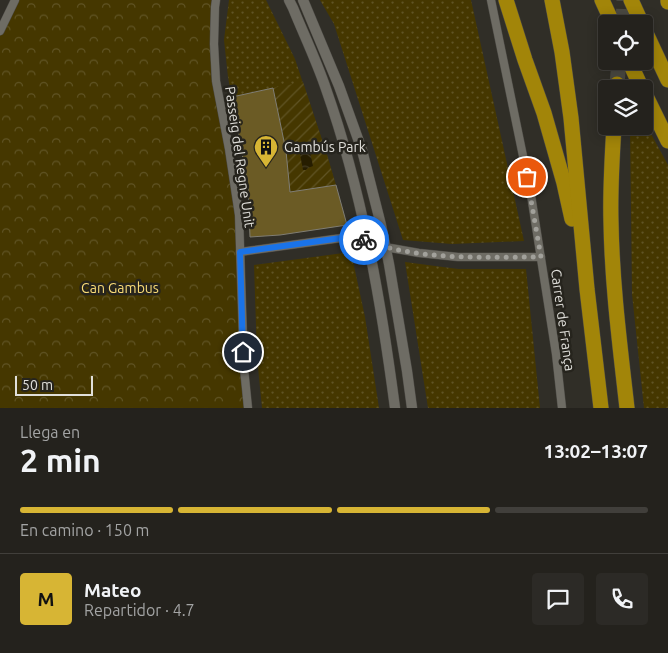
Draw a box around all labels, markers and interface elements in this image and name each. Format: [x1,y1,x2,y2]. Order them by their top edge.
map controls [598,15,653,135]
button: locate [598,15,653,70]
button: layers [598,80,653,135]
street label: Passeig del Regne Unit [222,85,258,229]
building icon: Gambús Park [253,134,279,168]
place label: Gambús Park [284,139,366,155]
pin [506,156,548,198]
icon: bag [513,163,541,191]
courier [339,215,389,265]
icon: bike [350,226,378,254]
street label: Carrer de França [548,268,578,372]
park label: Can Gambus [81,280,159,296]
pin [222,331,264,373]
icon: home [229,338,257,366]
scale bar [15,373,92,396]
text: 50 m [22,377,53,393]
text: Llega en [20,423,80,441]
text: 13:02–13:07 [543,440,648,462]
text: 2 min [20,442,101,478]
text: En camino · 150 m [20,521,149,539]
button: chat [532,573,584,625]
button: phone [596,573,648,625]
text: Mateo [84,579,142,601]
text: M [38,588,54,610]
text: Repartidor · 4.7 [84,601,195,619]

